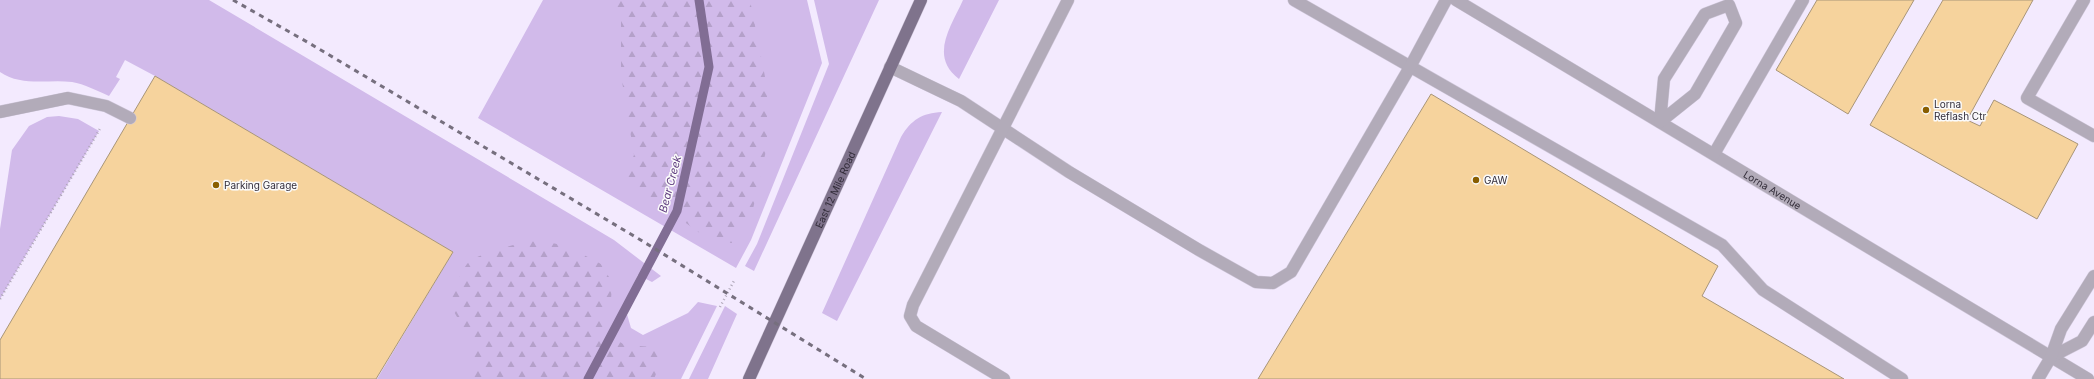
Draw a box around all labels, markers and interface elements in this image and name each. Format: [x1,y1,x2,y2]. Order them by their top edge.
place label: Lorna Reflash Ctr [1934,98,1986,122]
marker: Lorna Reflash Ctr [1921,105,1931,115]
street label: East 12 Mile Road [812,149,858,230]
water label: Bear Creek [656,153,685,214]
street label: Lorna Avenue [1741,168,1804,212]
place label: GAW [1484,174,1508,186]
marker: GAW [1471,175,1481,185]
place label: Parking Garage [224,179,297,191]
marker: Parking Garage [211,180,221,190]

